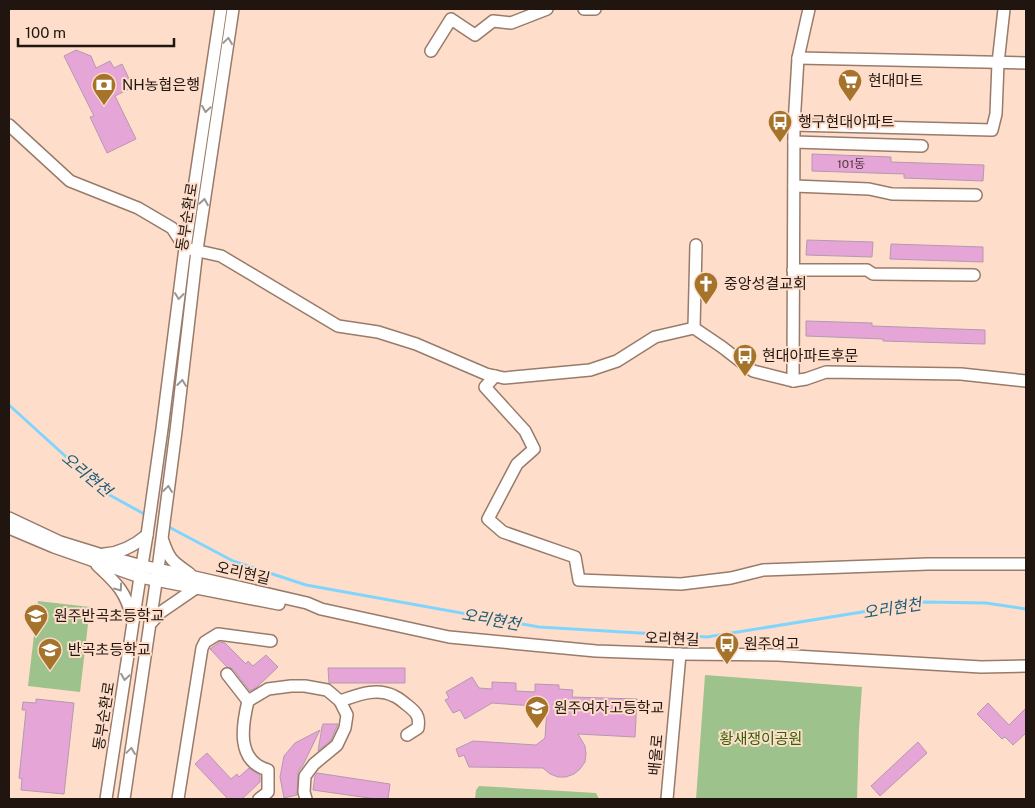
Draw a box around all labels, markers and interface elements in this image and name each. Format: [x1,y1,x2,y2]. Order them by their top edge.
scale bar [18,15,174,47]
text: 100 m [25,24,66,41]
one-way arrow [222,37,233,45]
supermarket icon: 현대마트 [837,68,863,102]
bank icon: NH농협은행 [91,72,117,106]
place label: 현대마트 [868,72,923,89]
place label: NH농협은행 [122,76,200,93]
one-way arrow [201,105,211,113]
bus stop icon: 행구현대아파트 [767,109,793,143]
place label: 행구현대아파트 [798,113,895,130]
house number: 101동 [837,157,865,171]
street label: 동부순환로 [173,182,200,252]
one-way arrow [199,198,209,206]
church icon: 중앙성결교회 [693,271,719,305]
place label: 중앙성결교회 [724,275,807,292]
one-way arrow [174,293,185,301]
bus stop icon: 현대아파트후문 [732,343,758,377]
place label: 현대아파트후문 [762,347,859,364]
one-way arrow [176,378,187,386]
water label: 오리현천 [58,448,117,502]
one-way arrow [163,485,173,494]
street label: 오리현길 [214,558,272,587]
one-way arrow [113,582,122,592]
water label: 오리현천 [862,594,925,622]
school or university icon: 원주반곡초등학교 [23,603,49,637]
water label: 오리현천 [460,605,524,634]
place label: 원주반곡초등학교 [54,607,164,624]
street label: 오리현길 [644,629,700,648]
bus stop icon: 원주여고 [714,631,740,665]
place label: 원주여고 [744,635,799,652]
school or university icon: 반곡초등학교 [37,637,63,671]
place label: 반곡초등학교 [68,641,151,658]
one-way arrow [120,673,130,682]
street label: 동부순환로 [90,681,117,751]
school or university icon: 원주여자고등학교 [524,695,550,729]
place label: 원주여자고등학교 [554,699,664,716]
park label: 황새쟁이공원 [720,730,802,747]
street label: 배울로 [645,734,666,776]
one-way arrow [126,747,136,755]

